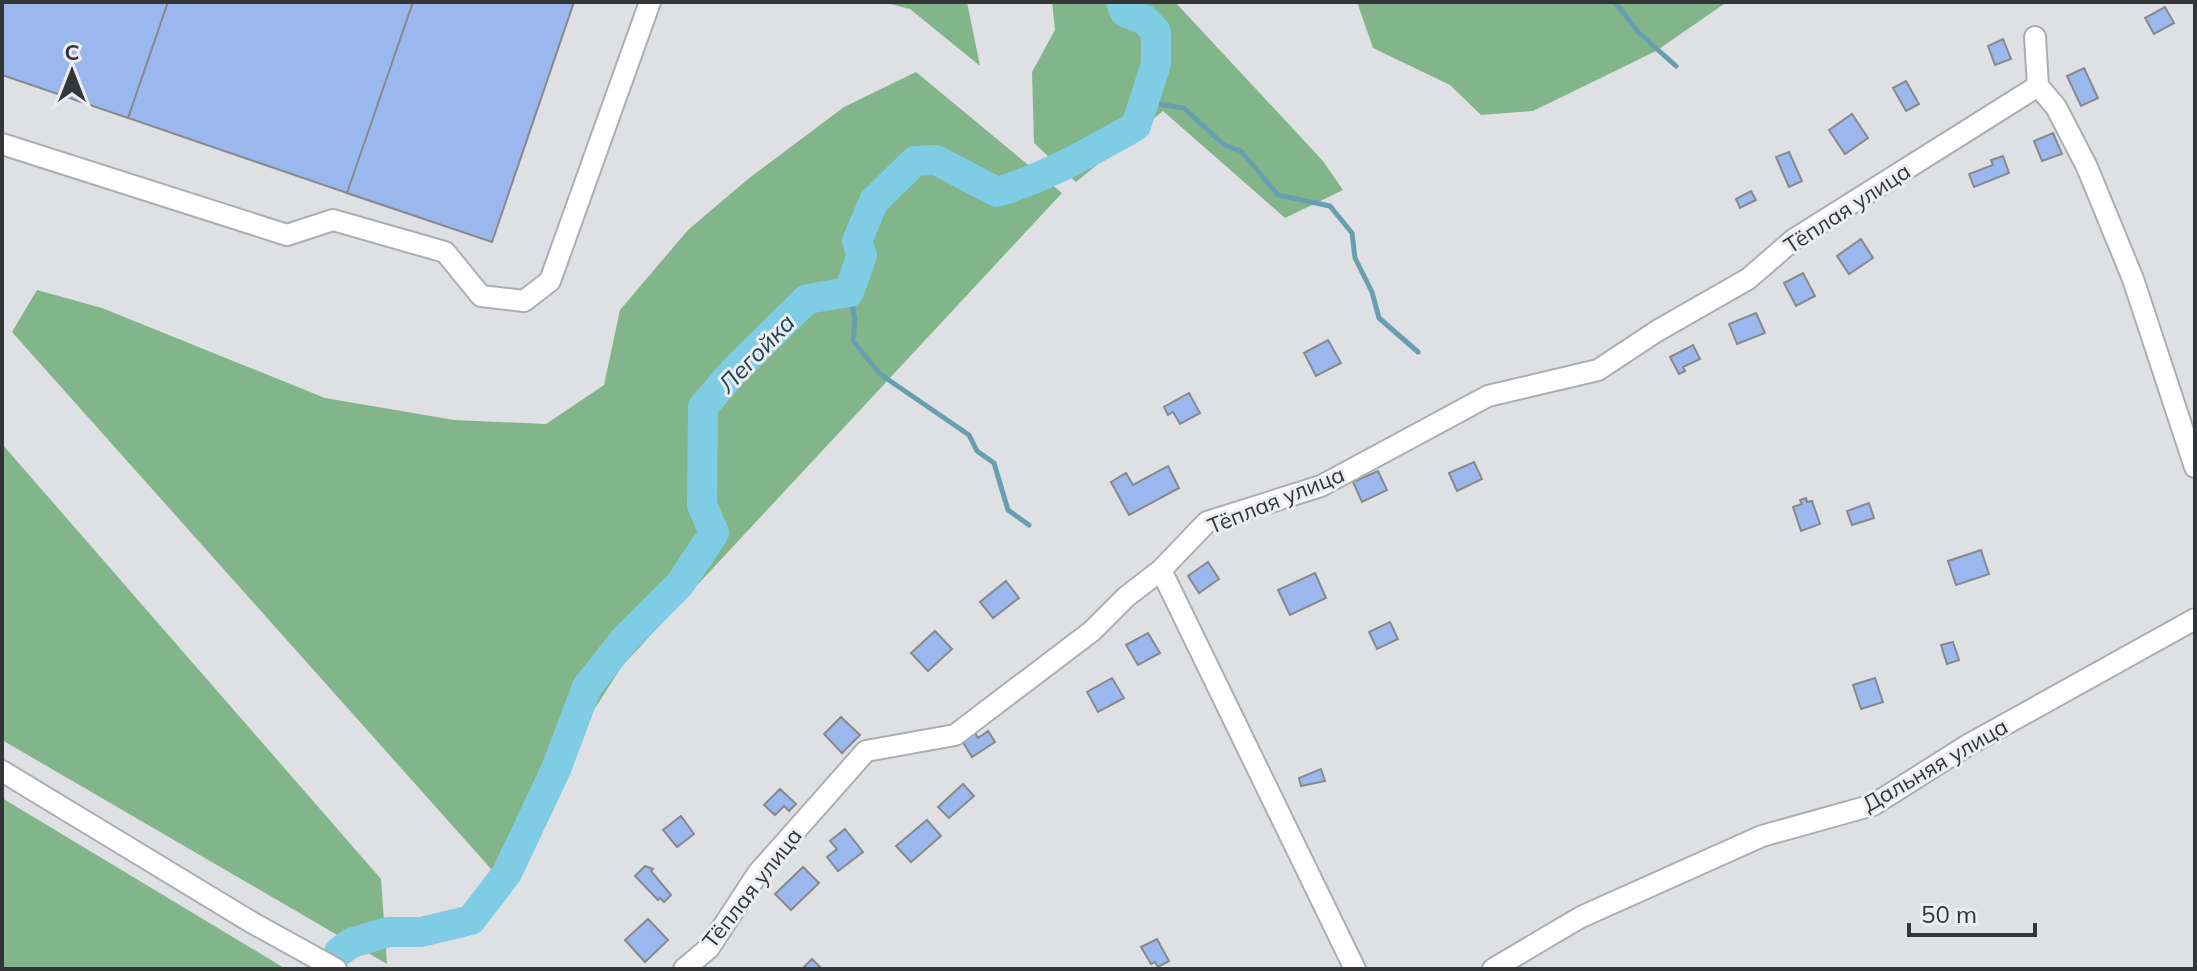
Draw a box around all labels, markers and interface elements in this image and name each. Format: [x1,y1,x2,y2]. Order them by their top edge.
north arrow [32,32,112,112]
text: С [64,38,80,66]
street label: Тёплая улица [1779,157,1915,259]
water label: Легойка [710,307,801,399]
street label: Тёплая улица [1203,460,1349,540]
street label: Дальняя улица [1857,712,2013,818]
street label: Тёплая улица [696,822,808,954]
scale bar [1909,887,2035,937]
text: 50 m [1921,899,1977,929]

